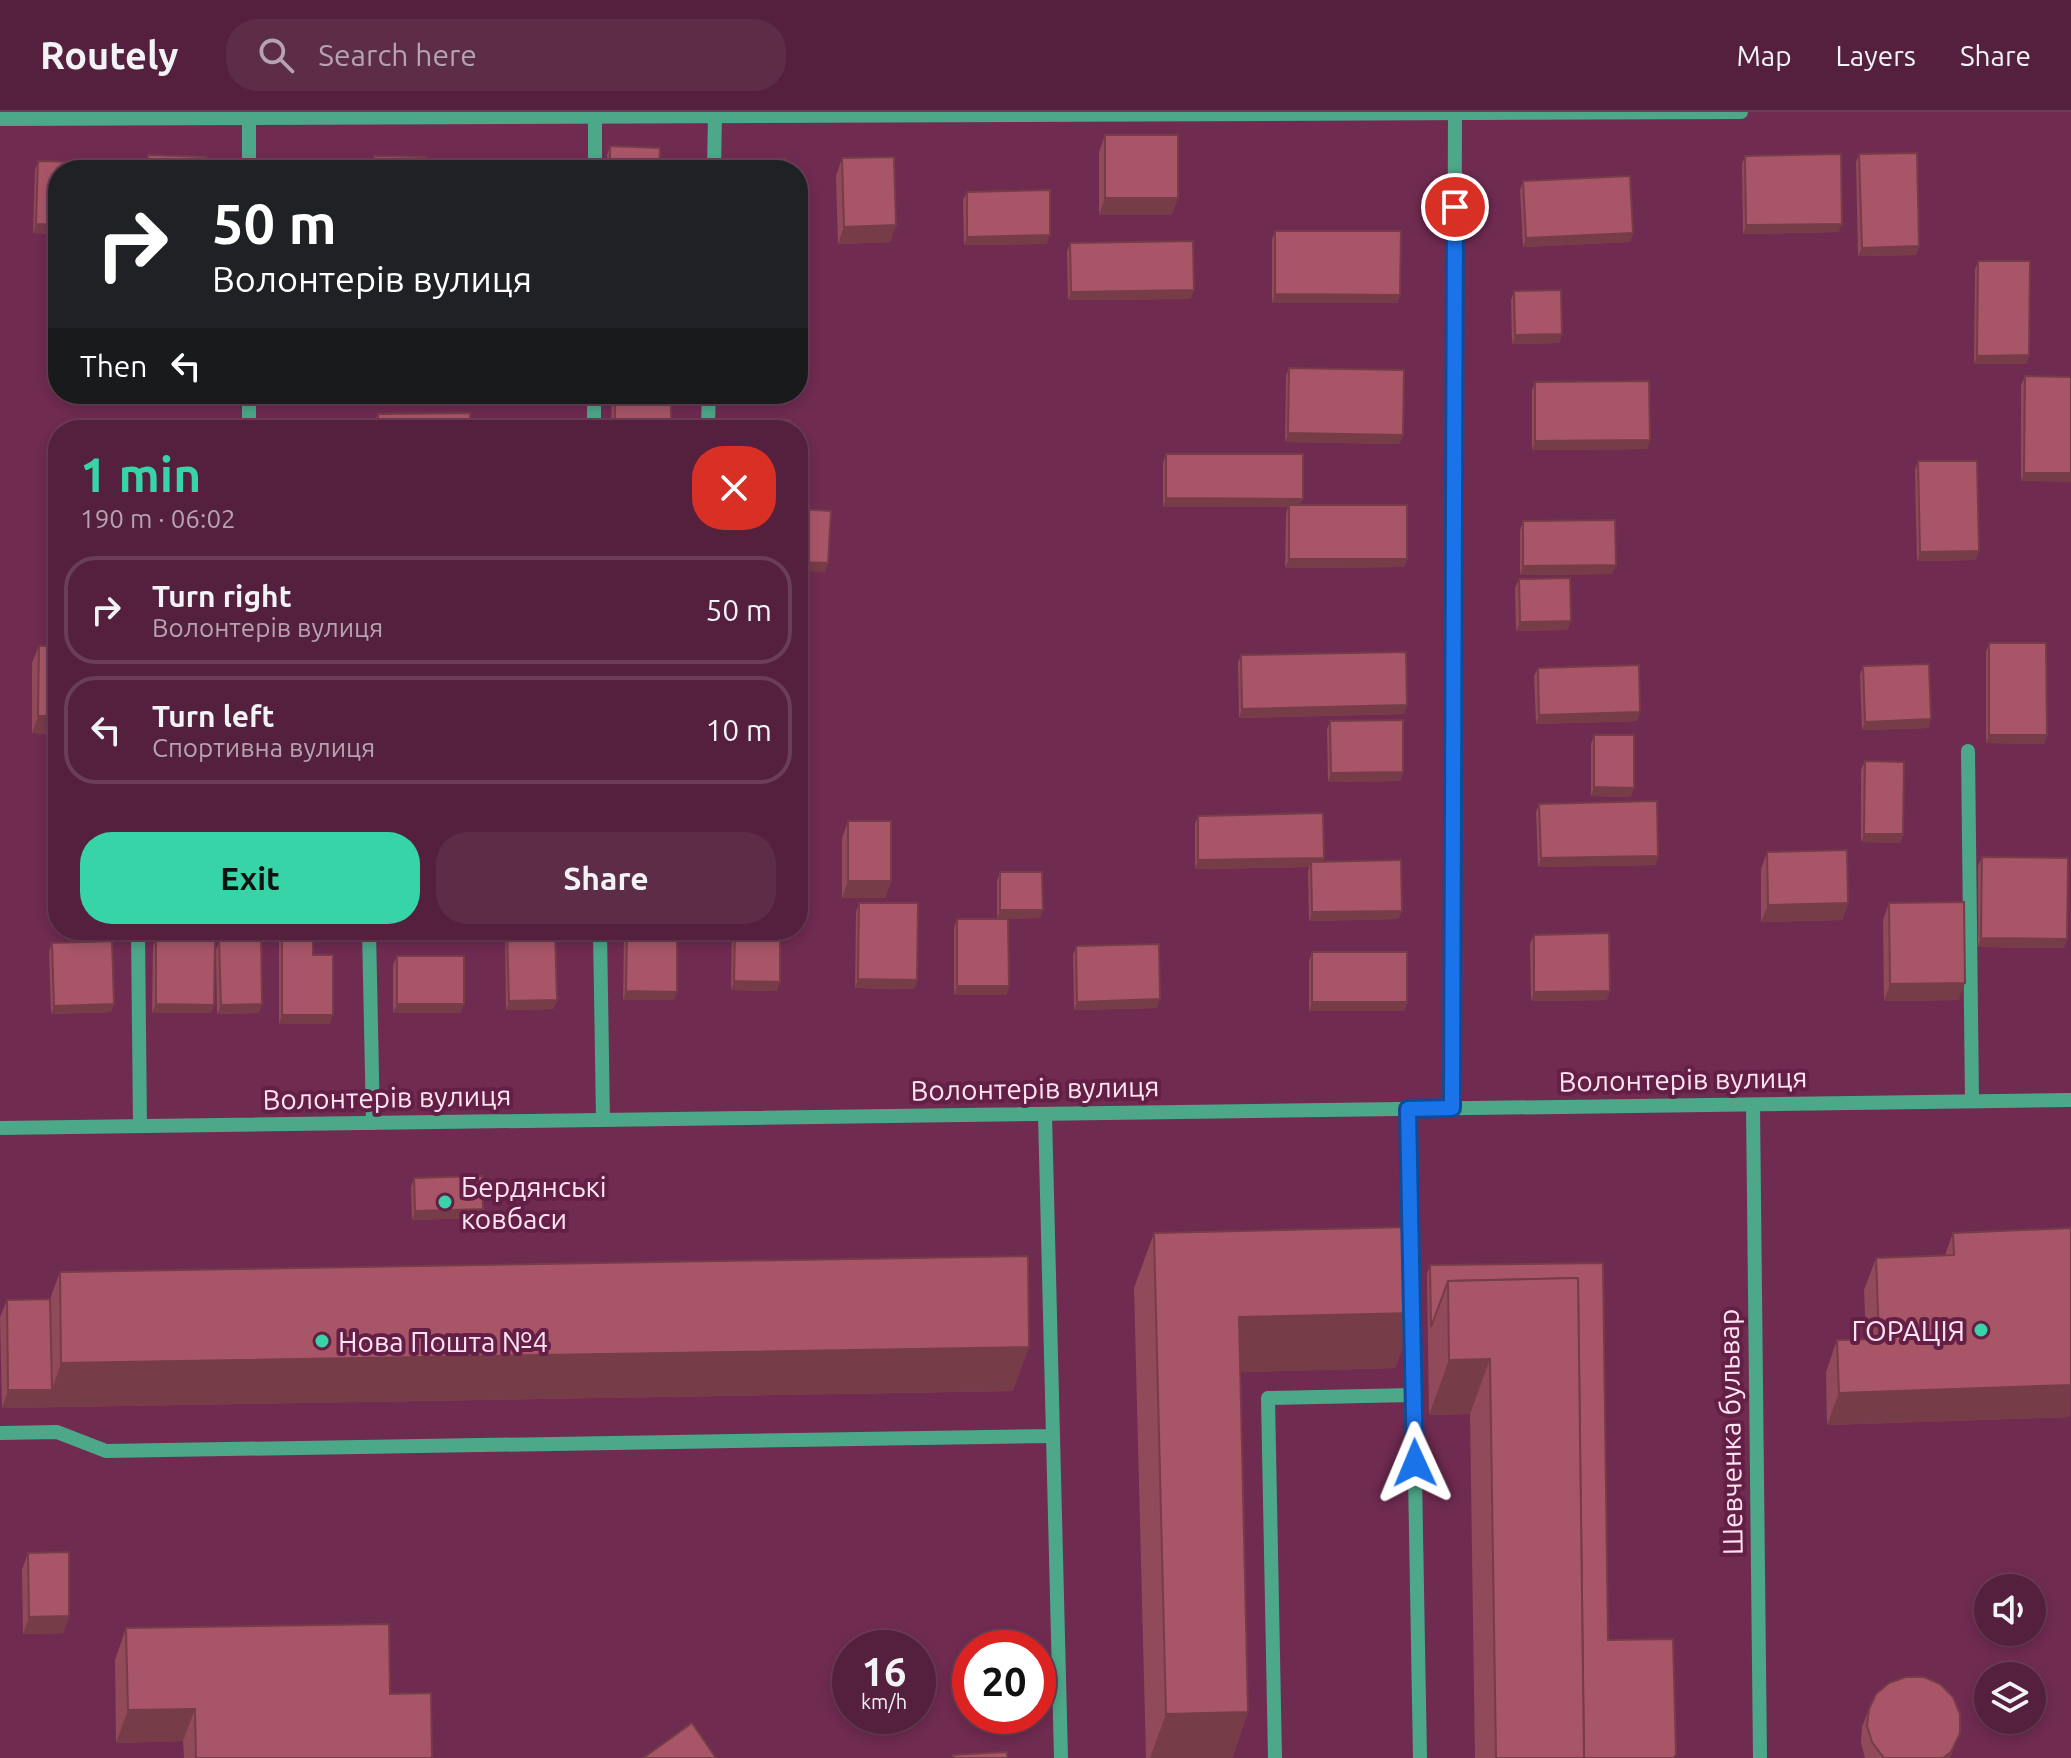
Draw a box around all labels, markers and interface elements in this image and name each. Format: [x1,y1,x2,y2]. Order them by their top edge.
search box [226,19,786,91]
icon: search [254,33,298,77]
text: Routely [40,34,178,76]
text: Search here [318,38,477,72]
text: Map [1736,40,1792,71]
text: Layers [1836,40,1916,71]
text: Share [1960,40,2031,71]
pin [1421,173,1489,241]
icon: arrive [1433,185,1477,229]
icon: right [80,192,184,296]
text: 50 m [212,192,337,255]
text: Волонтерів вулиця [212,258,532,299]
icon: left [164,344,208,388]
text: Then [80,349,148,383]
button: close [692,446,776,530]
text: 1 min [80,447,201,501]
text: 190 m · 06:02 [80,504,236,533]
text: Turn right [152,579,292,613]
icon: right [84,588,128,632]
text: 50 m [705,593,772,627]
text: Волонтерів вулиця [152,613,383,642]
text: Turn left [152,699,274,733]
icon: left [84,708,128,752]
text: 10 m [705,713,772,747]
text: Спортивна вулиця [152,733,375,762]
button: Exit [80,832,420,924]
button: Share [436,832,776,924]
street label: Волонтерів вулиця [1558,1061,1808,1097]
street label: Волонтерів вулиця [910,1070,1160,1106]
street label: Волонтерів вулиця [262,1079,512,1115]
place label: Бердянські ковбаси [461,1171,607,1234]
marker: Бердянські ковбаси [436,1193,454,1211]
street label: Шевченка бульвар [1712,1309,1748,1555]
place label: ГОРАЦІЯ [1852,1315,1965,1346]
marker: ГОРАЦІЯ [1972,1321,1990,1339]
place label: Нова Пошта №4 [338,1326,548,1357]
marker: Нова Пошта №4 [313,1332,331,1350]
position arrow [1373,1421,1457,1505]
map controls [1974,1574,2046,1734]
button: sound [1974,1574,2046,1646]
speed limit sign: 20 [952,1630,1056,1734]
text: 16 [861,1649,907,1694]
button: layers [1974,1662,2046,1734]
text: km/h [861,1690,907,1713]

